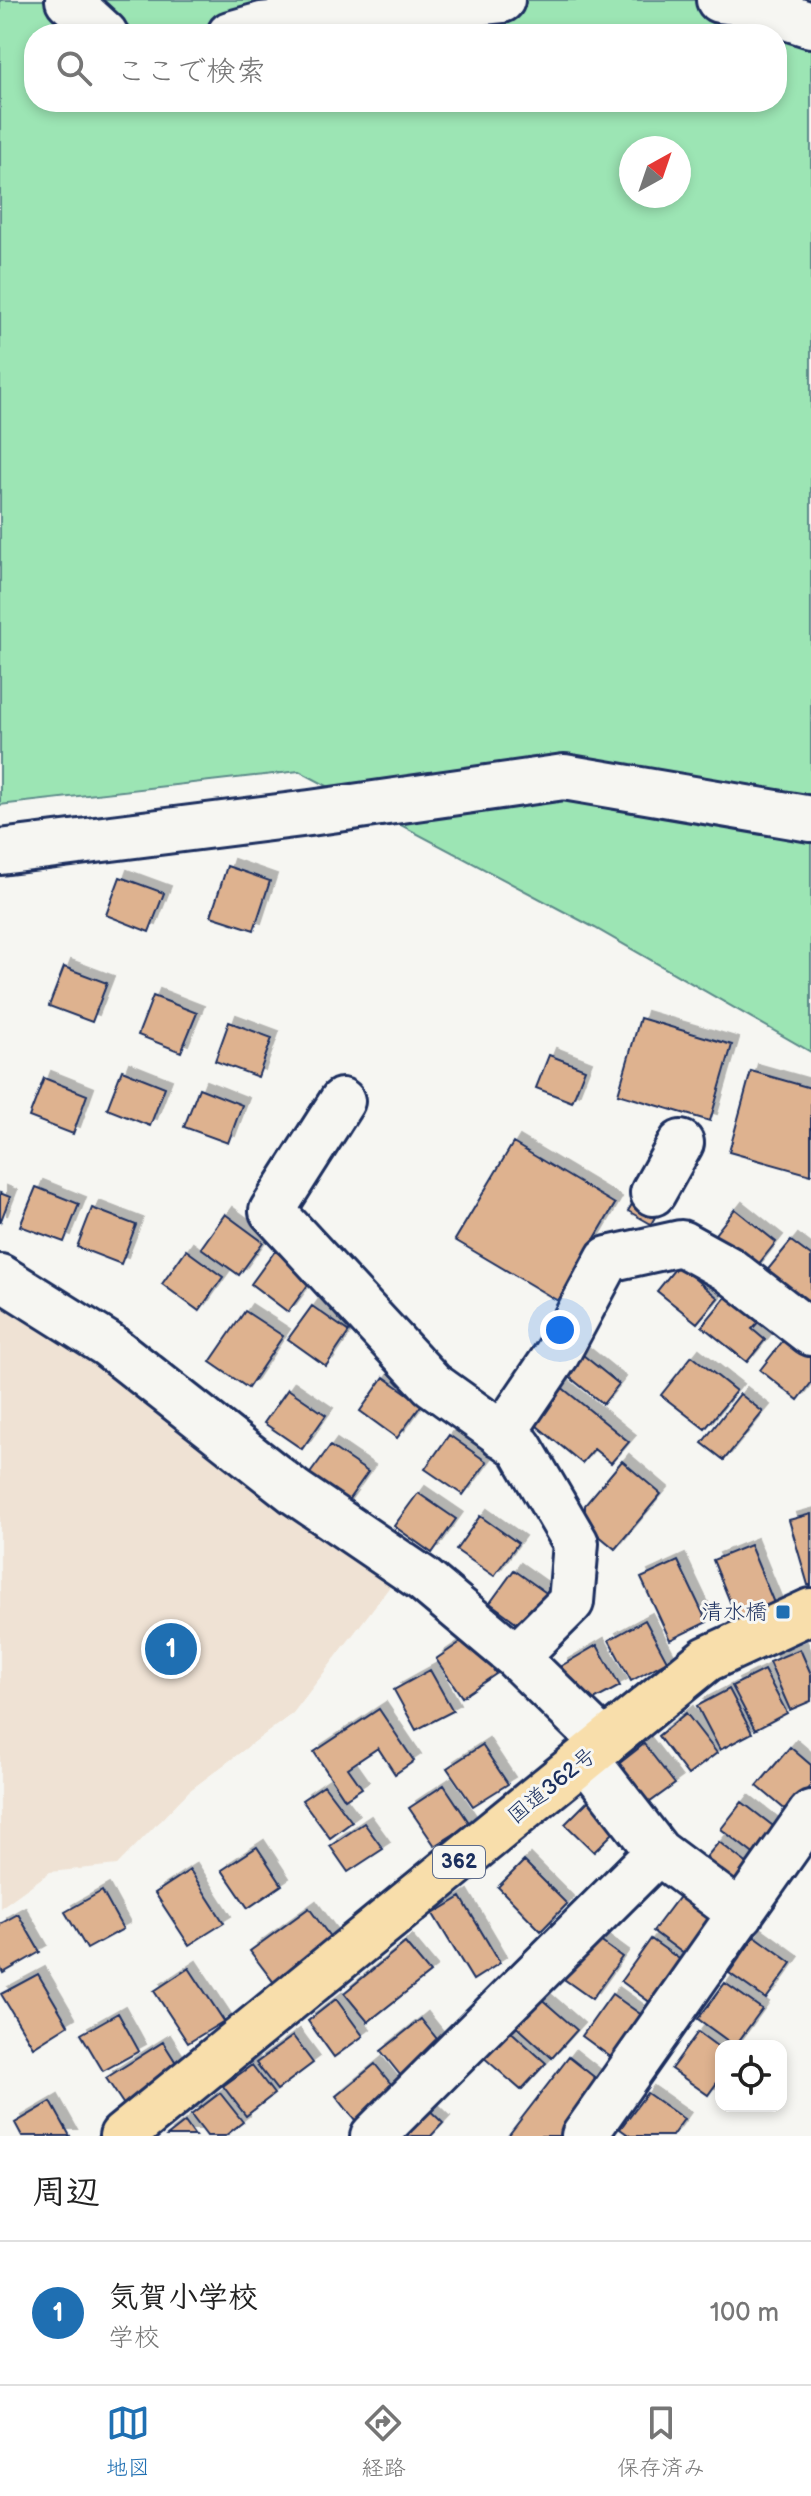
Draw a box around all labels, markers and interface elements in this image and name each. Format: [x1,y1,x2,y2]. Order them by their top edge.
search box [24,24,787,112]
icon: search [52,46,96,90]
text: ここで検索 [116,54,266,90]
north arrow [619,136,691,208]
your location [540,1310,580,1350]
place label: 清水橋 [701,1599,767,1626]
marker: 清水橋 [774,1603,792,1621]
pin: 1 [145,1619,197,1679]
street label: 国道362号 [502,1742,602,1830]
road number: 362 [433,1846,485,1878]
map controls [715,2040,787,2112]
button: locate [715,2040,787,2112]
text: 周辺 [32,2172,100,2213]
text: 気賀小学校 [108,2280,258,2316]
text: 1 [53,2298,63,2329]
text: 100 m [710,2298,779,2329]
text: 学校 [108,2323,160,2354]
tab: 地図 [106,2401,150,2482]
tab: 経路 [361,2401,405,2482]
tab: 保存済み [617,2401,705,2482]

